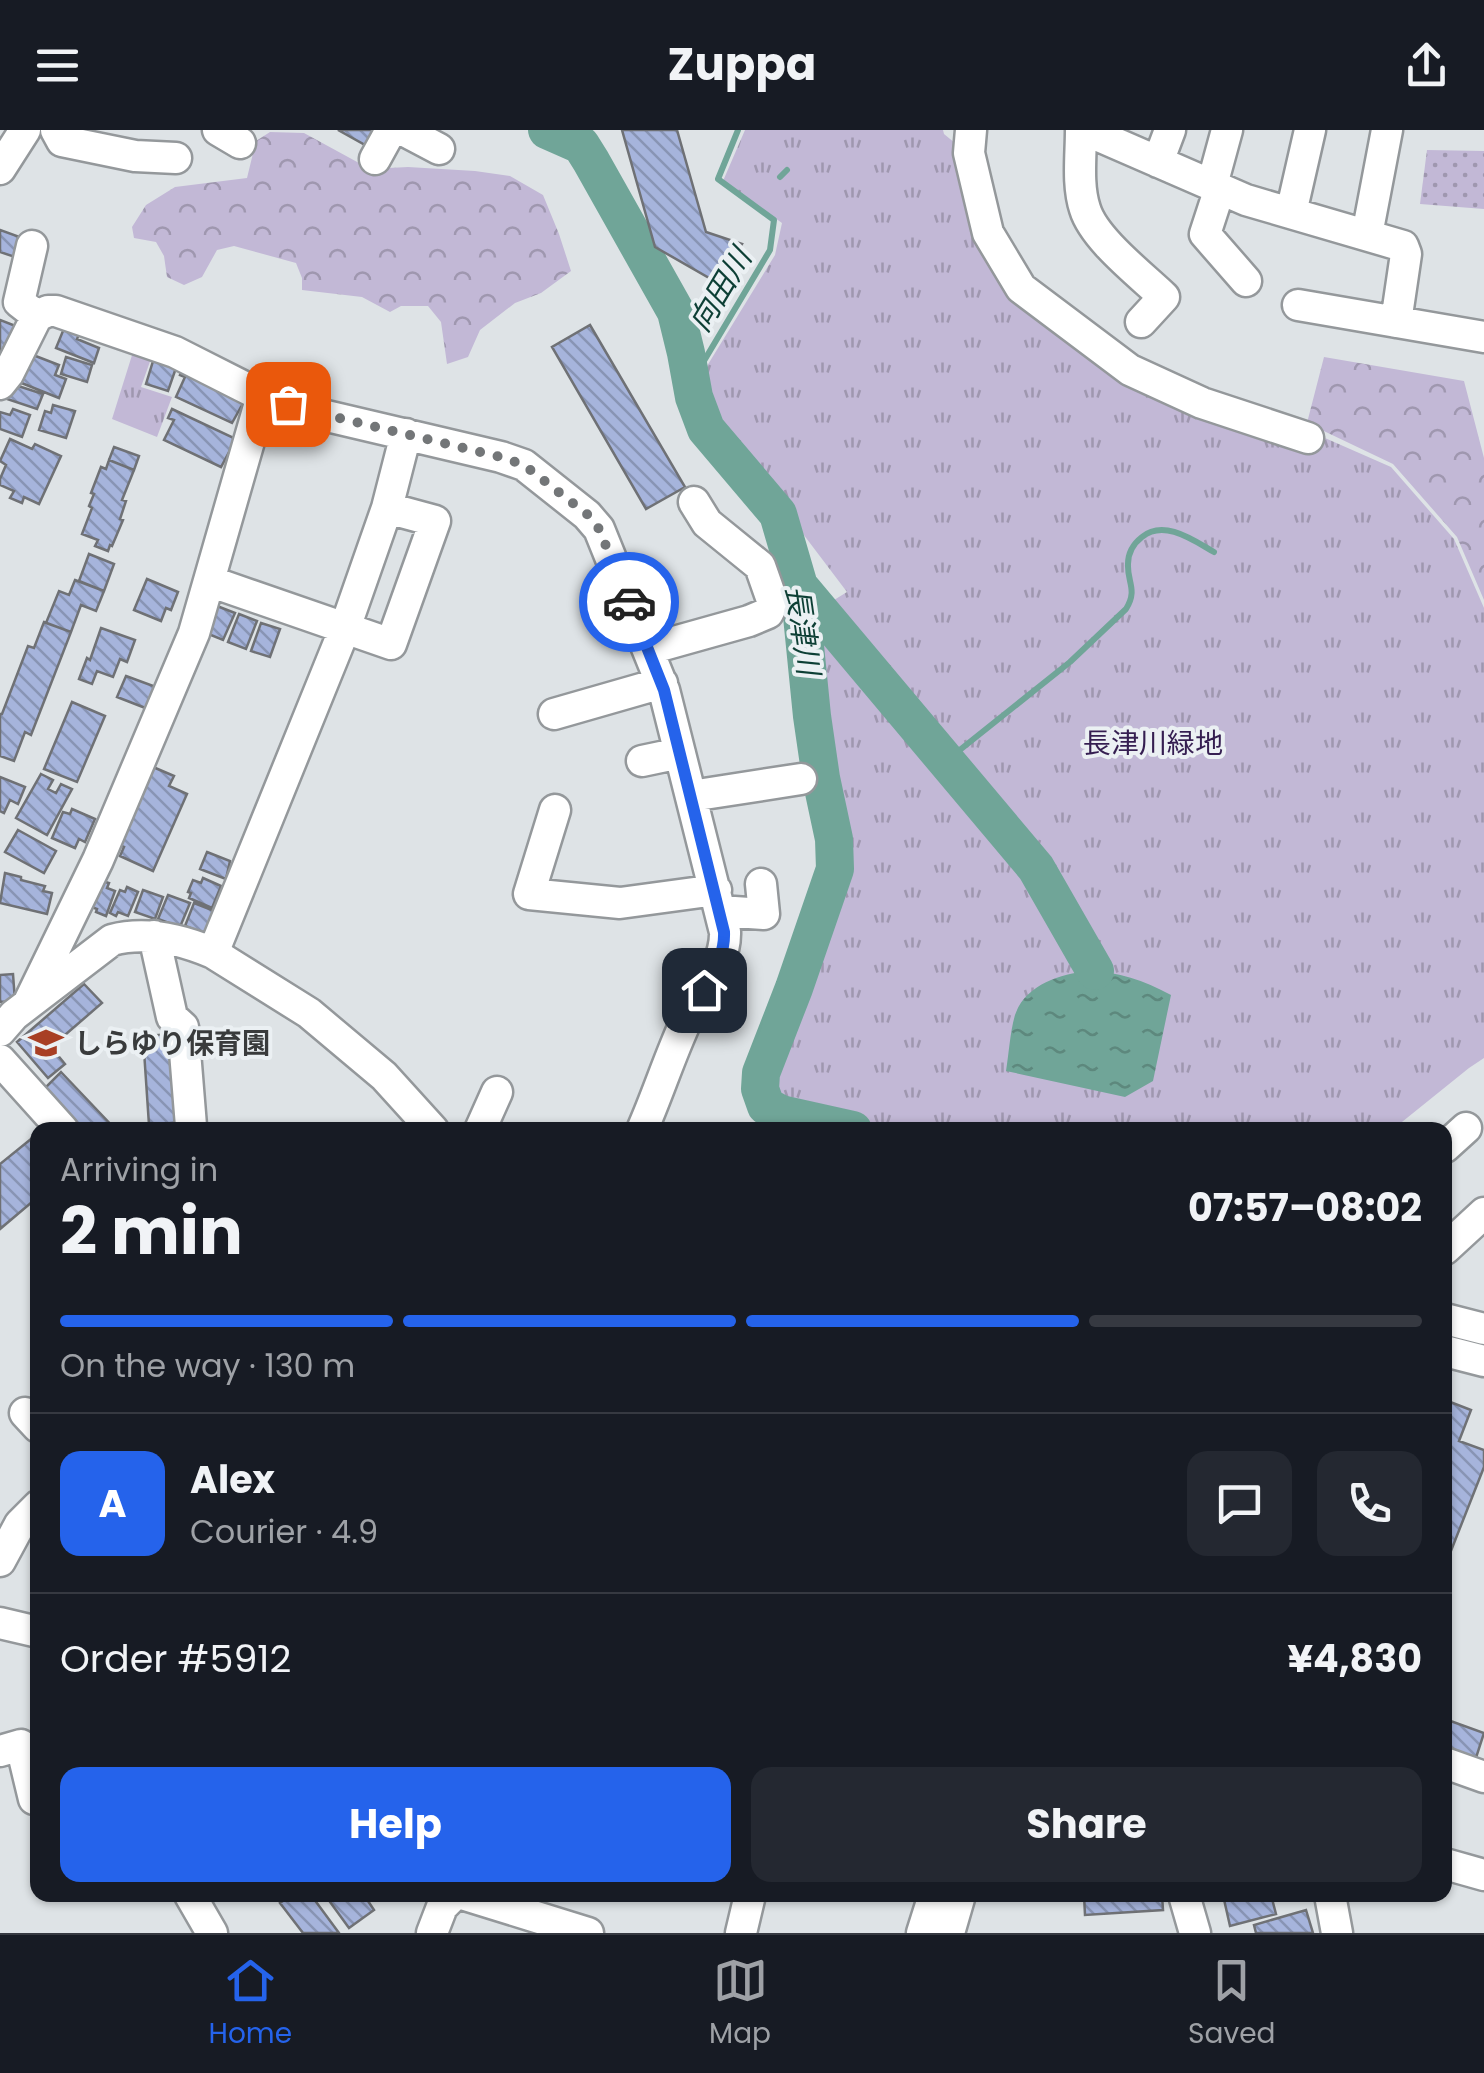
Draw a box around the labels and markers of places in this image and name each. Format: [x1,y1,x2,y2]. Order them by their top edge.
pin [246,362,331,447]
pin [662,948,747,1033]
school or university icon: しらゆり保育園 [27,1024,65,1062]
place label: しらゆり保育園 [74,1024,270,1063]

